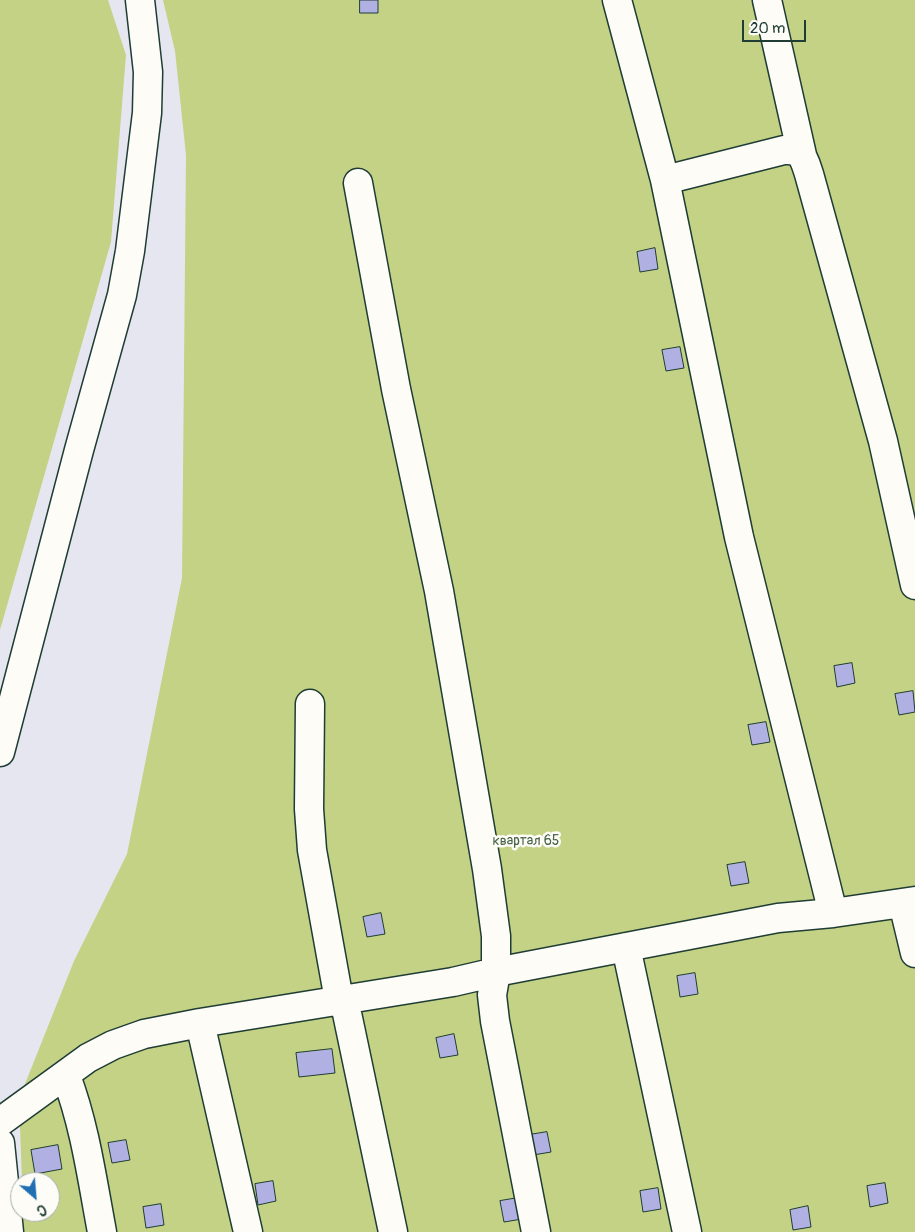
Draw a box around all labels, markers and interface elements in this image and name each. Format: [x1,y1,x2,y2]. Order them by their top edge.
scale bar [745,10,809,42]
text: 20 m [750,19,785,38]
park label: квартал 65 [493,833,559,849]
north arrow [10,1172,60,1222]
text: С [34,1200,49,1219]

